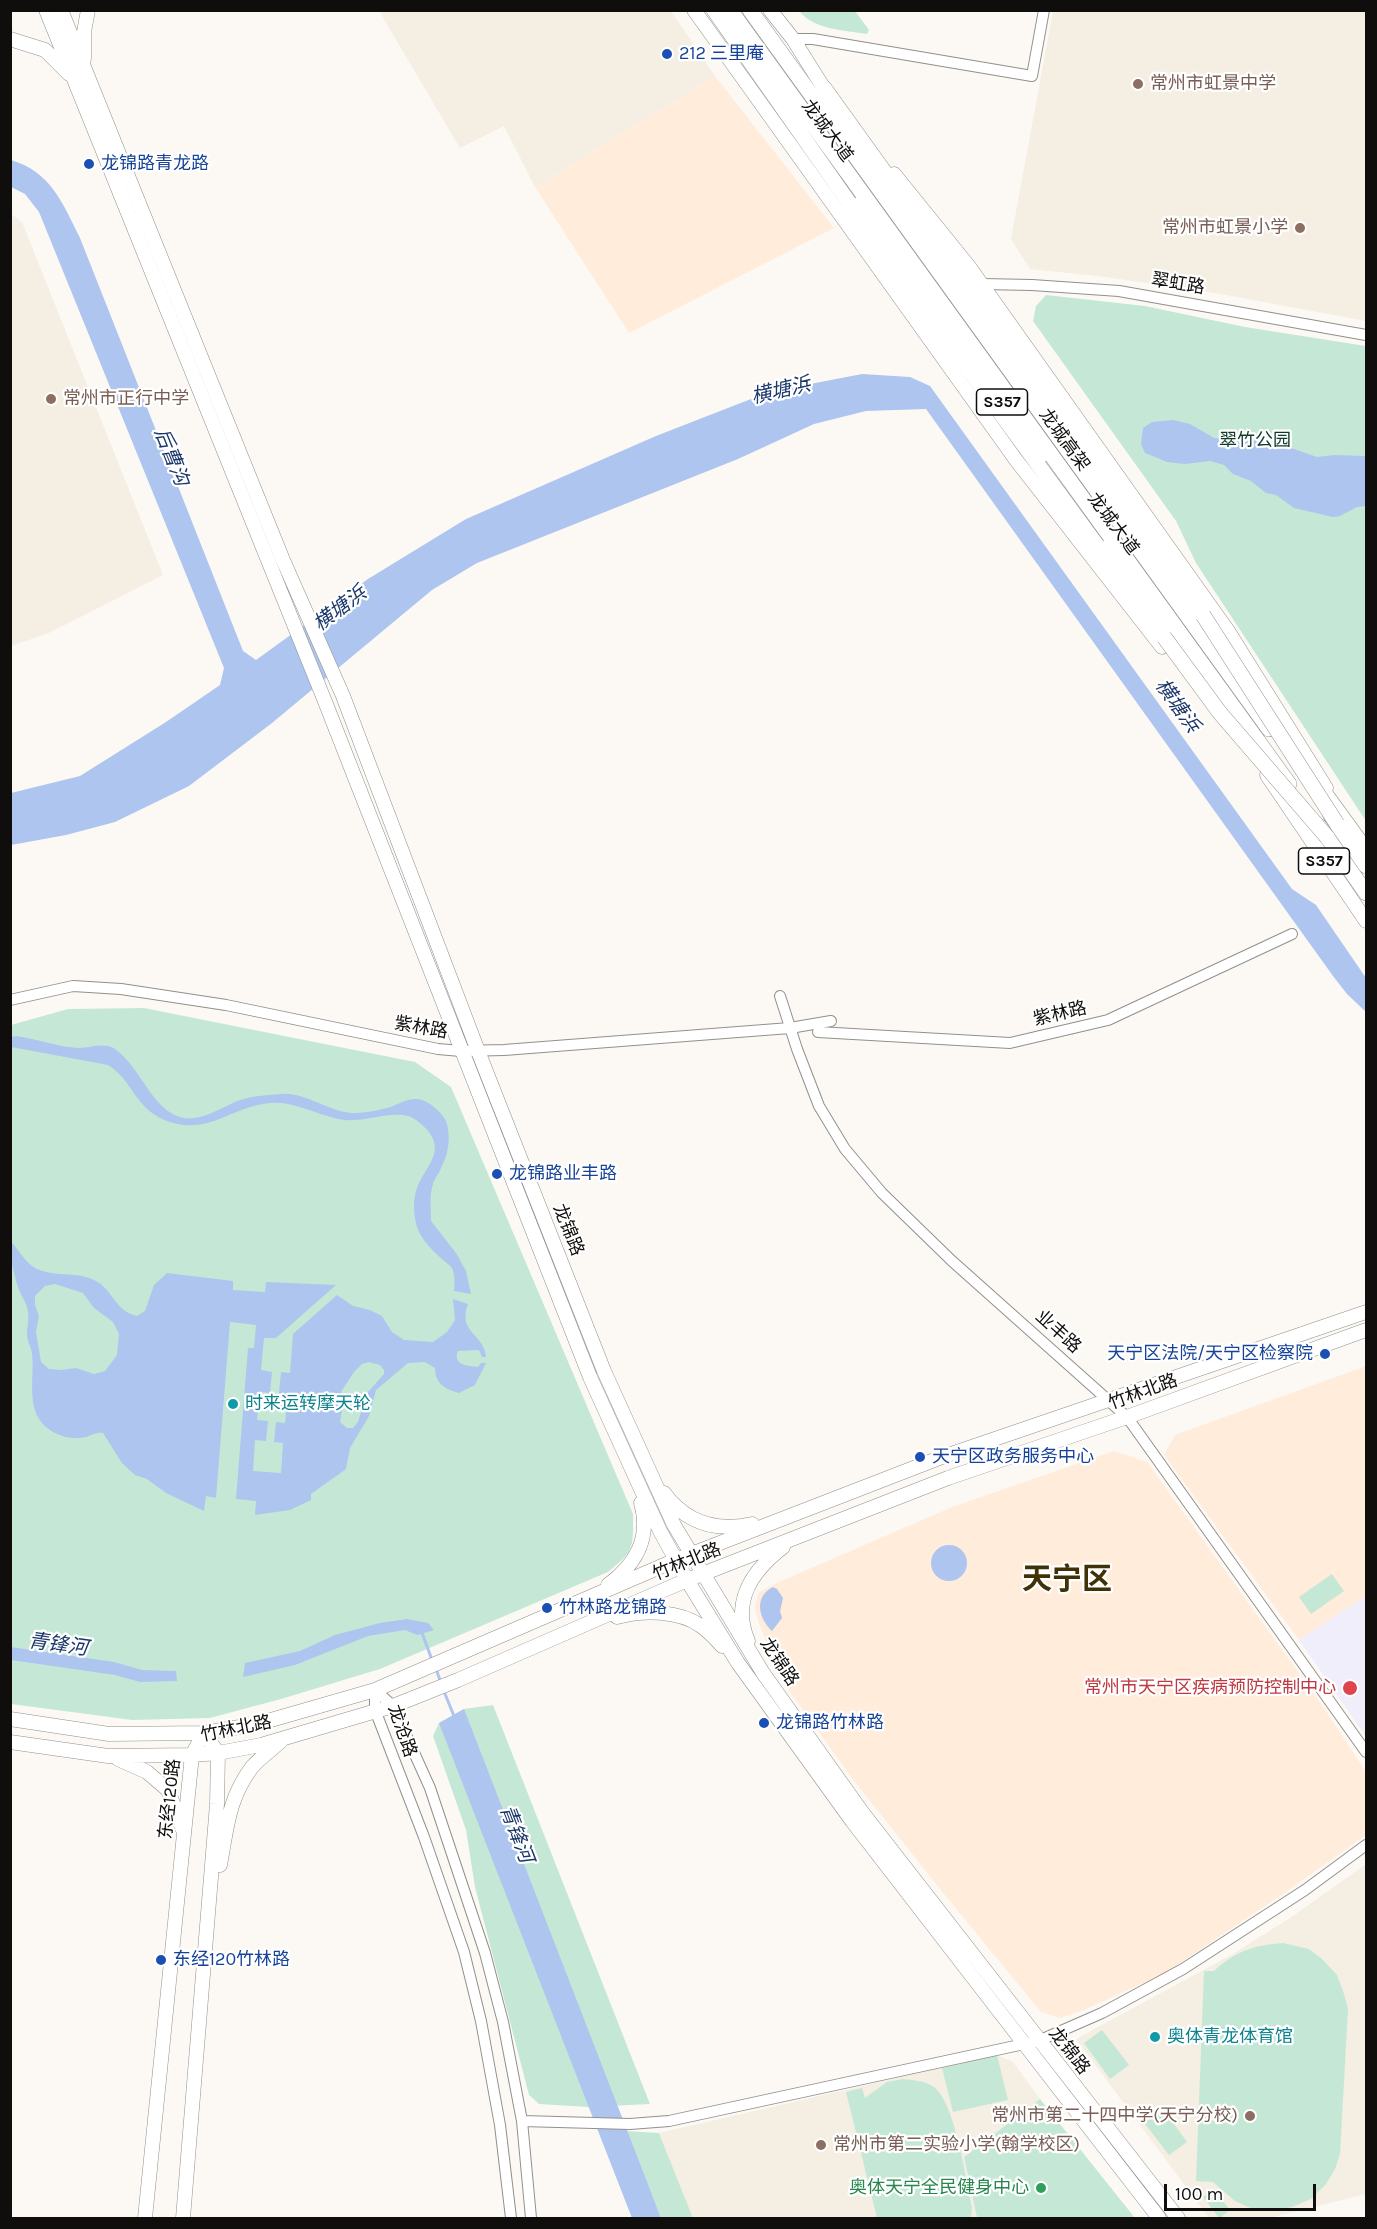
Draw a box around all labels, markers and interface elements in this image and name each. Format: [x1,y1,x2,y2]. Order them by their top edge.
place label: 212 三里庵 [679,43,764,65]
marker: 212 三里庵 [660,47,674,61]
place label: 常州市虹景中学 [1150,73,1276,95]
marker: 常州市虹景中学 [1131,77,1145,91]
street label: 龙城大道 [797,96,857,166]
place label: 龙锦路青龙路 [101,153,209,175]
marker: 龙锦路青龙路 [82,157,96,171]
place label: 常州市虹景小学 [1162,217,1288,239]
marker: 常州市虹景小学 [1293,221,1307,235]
street label: 翠虹路 [1150,269,1206,299]
water label: 横塘浜 [749,373,813,409]
place label: 常州市正行中学 [63,388,189,410]
road number: S357 [976,389,1028,415]
marker: 常州市正行中学 [44,392,58,406]
street label: 龙城高架 [1034,405,1094,475]
water label: 后曹沟 [149,425,193,489]
park label: 翠竹公园 [1219,430,1291,452]
street label: 龙城大道 [1083,489,1143,559]
water label: 横塘浜 [309,581,371,637]
water label: 横塘浜 [1150,675,1204,737]
road number: S357 [1298,848,1350,874]
street label: 紫林路 [1031,997,1089,1031]
street label: 紫林路 [393,1013,449,1043]
place label: 龙锦路业丰路 [509,1163,617,1185]
marker: 龙锦路业丰路 [490,1167,504,1181]
street label: 龙锦路 [548,1201,588,1259]
street label: 业丰路 [1031,1306,1085,1358]
place label: 天宁区法院/天宁区检察院 [1107,1343,1313,1365]
marker: 天宁区法院/天宁区检察院 [1318,1347,1332,1361]
street label: 竹林北路 [1105,1370,1181,1414]
place label: 时来运转摩天轮 [245,1393,371,1415]
marker: 时来运转摩天轮 [226,1397,240,1411]
place label: 天宁区政务服务中心 [932,1446,1094,1468]
marker: 天宁区政务服务中心 [913,1450,927,1464]
street label: 竹林北路 [650,1539,724,1585]
district label: 天宁区 [1022,1562,1112,1598]
place label: 竹林路龙锦路 [559,1597,667,1619]
marker: 竹林路龙锦路 [540,1601,554,1615]
water label: 青锋河 [27,1629,89,1661]
street label: 龙锦路 [755,1634,803,1690]
place label: 常州市天宁区疾病预防控制中心 [1084,1677,1336,1699]
marker: 常州市天宁区疾病预防控制中心 [1341,1679,1359,1697]
street label: 龙沧路 [383,1702,421,1760]
street label: 竹林北路 [199,1712,273,1746]
place label: 龙锦路竹林路 [776,1712,884,1734]
marker: 龙锦路竹林路 [757,1716,771,1730]
street label: 东经120路 [155,1758,185,1840]
water label: 青锋河 [494,1802,538,1866]
place label: 东经120竹林路 [173,1949,290,1971]
marker: 东经120竹林路 [154,1953,168,1967]
street label: 龙锦路 [1044,2023,1094,2079]
place label: 奥体青龙体育馆 [1167,2026,1293,2048]
marker: 奥体青龙体育馆 [1148,2030,1162,2044]
place label: 常州市第二十四中学(天宁分校) [991,2105,1238,2127]
marker: 常州市第二十四中学(天宁分校) [1243,2109,1257,2123]
place label: 常州市第二实验小学(翰学校区) [833,2134,1080,2156]
marker: 常州市第二实验小学(翰学校区) [814,2138,828,2152]
scale bar [1167,2172,1318,2210]
place label: 奥体天宁全民健身中心 [849,2177,1029,2199]
marker: 奥体天宁全民健身中心 [1034,2181,1048,2195]
text: 100 m [1175,2183,1223,2205]

